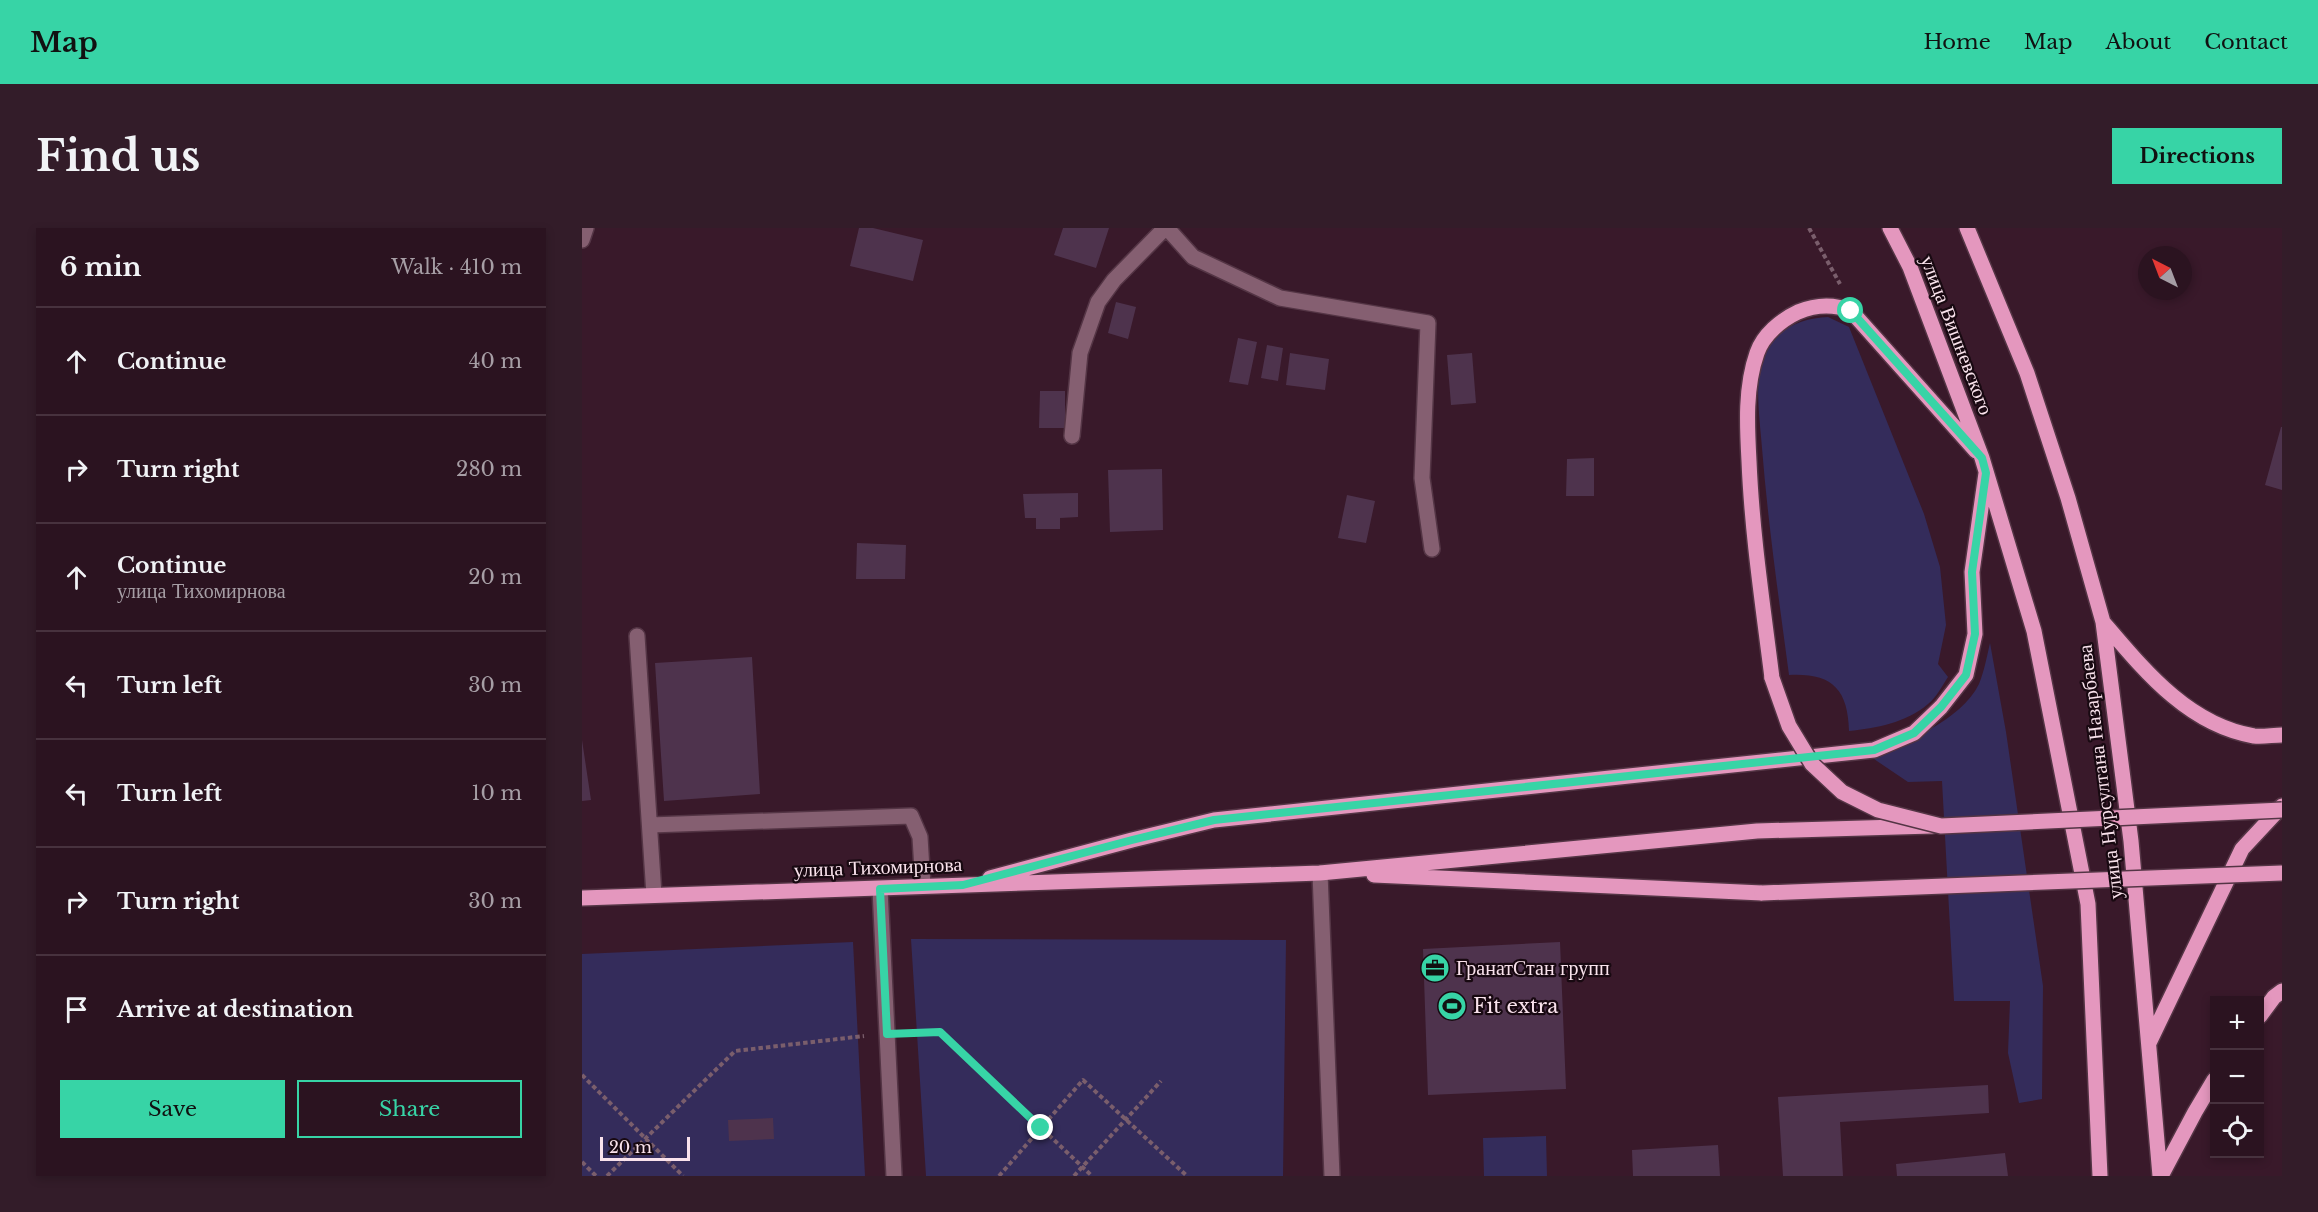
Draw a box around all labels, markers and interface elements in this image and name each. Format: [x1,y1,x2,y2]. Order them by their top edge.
text: Map [30,25,98,60]
text: Home [1924,29,1991,55]
text: Map [2024,29,2072,55]
text: About [2105,29,2171,55]
text: Contact [2204,29,2288,55]
button: Directions [2112,128,2282,184]
text: Find us [36,130,200,182]
north arrow [2138,246,2192,300]
text: 6 min [60,251,141,283]
street label: улица Вишневского [1916,252,1998,418]
text: Walk · 410 m [391,255,522,279]
route start [1837,297,1863,323]
icon: ahead [60,345,93,378]
text: Continue [117,348,226,375]
text: 40 m [469,349,522,373]
icon: right [60,453,93,486]
text: Turn right [117,456,239,483]
text: 280 m [456,457,522,481]
text: Continue [117,552,226,579]
icon: ahead [60,561,93,594]
text: 20 m [468,565,522,589]
text: улица Тихомирнова [117,579,286,603]
street label: улица Нурсултана Назарбаева [2072,643,2128,901]
icon: left [60,669,93,702]
text: Turn left [117,672,222,699]
text: 30 m [468,673,522,697]
icon: left [60,777,93,810]
text: Turn left [117,780,222,807]
text: 10 m [472,781,522,805]
street label: улица Тихомирнова [793,852,963,882]
icon: right [60,885,93,918]
text: Turn right [117,888,239,915]
text: 30 m [468,889,522,913]
office icon: ГранатСтан групп [1419,952,1451,984]
place label: ГранатСтан групп [1456,956,1610,980]
sports icon: Fit extra [1436,990,1468,1022]
icon: arrive [60,993,93,1026]
place label: Fit extra [1473,994,1559,1018]
text: Arrive at destination [117,996,354,1023]
map controls [2210,996,2264,1158]
button: + [2210,996,2264,1050]
button: − [2210,1050,2264,1104]
button: Save [60,1080,285,1138]
button: Share [297,1080,522,1138]
button: locate [2210,1104,2264,1158]
route end [1027,1114,1053,1140]
scale bar [600,1134,690,1162]
text: 20 m [609,1137,652,1157]

